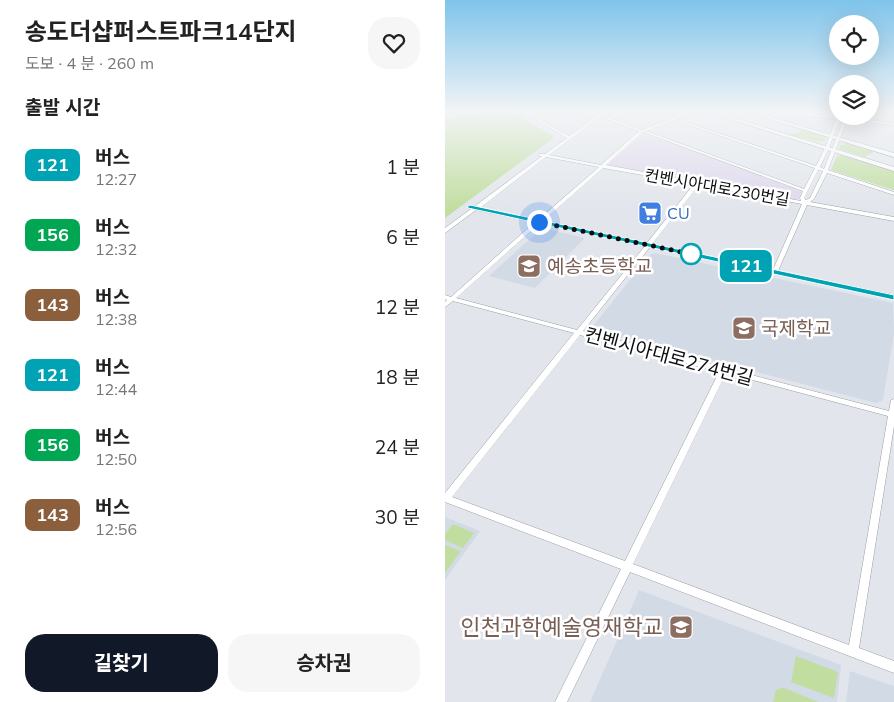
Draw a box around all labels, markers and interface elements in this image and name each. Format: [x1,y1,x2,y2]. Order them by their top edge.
map controls [829,15,879,125]
button: locate [829,15,879,65]
text: 송도더샵퍼스트파크14단지 [25,16,297,46]
button: heart [368,17,420,69]
text: 도보 · 4 분 · 260 m [25,53,154,73]
button: layers [829,75,879,125]
text: 출발 시간 [25,95,100,119]
text: 버스 [95,145,130,169]
text: 121 [36,153,69,176]
text: 1 분 [386,155,420,179]
street label: 컨벤시아대로230번길 [643,164,791,210]
text: 12:27 [95,169,137,189]
supermarket icon: CU [637,200,663,226]
place label: CU [667,203,690,223]
your location [527,210,552,235]
text: 버스 [95,215,130,239]
text: 156 [36,223,69,246]
text: 6 분 [386,225,420,249]
text: 12:32 [95,239,137,259]
unlabelled marker [680,243,702,265]
line badge: 121 [717,250,775,282]
school or university icon: 예송초등학교 [516,253,542,279]
place label: 예송초등학교 [547,254,652,278]
text: 121 [730,254,762,277]
text: 버스 [95,285,130,309]
text: 143 [36,293,69,316]
text: 12 분 [375,295,420,319]
text: 12:38 [95,309,137,329]
school or university icon: 국제학교 [731,315,757,341]
place label: 국제학교 [761,316,831,340]
street label: 컨벤시아대로274번길 [582,322,756,390]
text: 버스 [95,355,130,379]
text: 121 [36,363,69,386]
text: 18 분 [375,365,420,389]
text: 12:44 [95,379,137,399]
text: 버스 [95,425,130,449]
text: 156 [36,433,69,456]
text: 24 분 [375,435,420,459]
text: 12:50 [95,449,137,469]
text: 버스 [95,495,130,519]
text: 143 [36,503,69,526]
text: 30 분 [375,505,420,529]
text: 12:56 [95,519,137,539]
place label: 인천과학예술영재학교 [461,613,663,641]
school or university icon: 인천과학예술영재학교 [668,614,694,640]
button: 길찾기 [25,634,218,692]
button: 승차권 [228,634,420,692]

